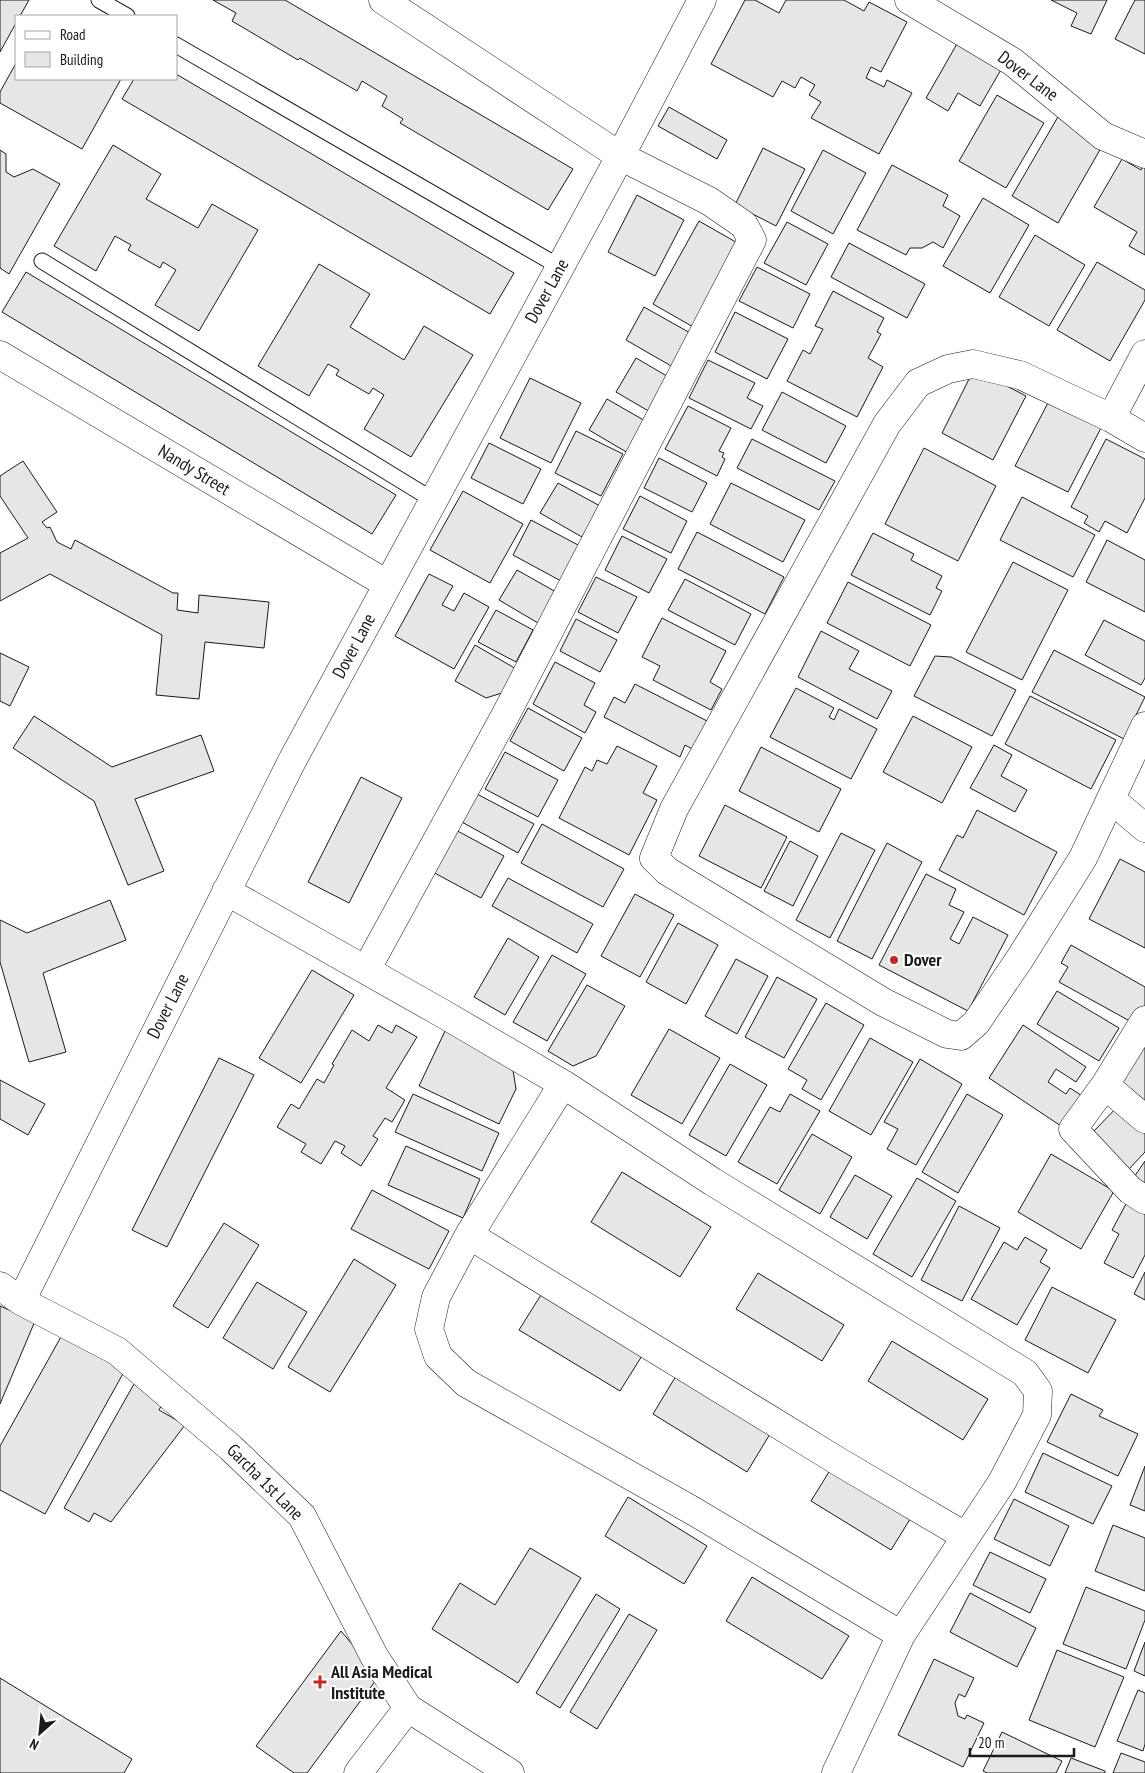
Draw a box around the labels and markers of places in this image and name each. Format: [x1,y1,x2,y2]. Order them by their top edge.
place label: Dover [904,948,942,971]
marker: Dover [888,954,900,966]
place label: All Asia Medical Institute [330,1660,433,1704]
marker: All Asia Medical Institute [313,1675,327,1689]

